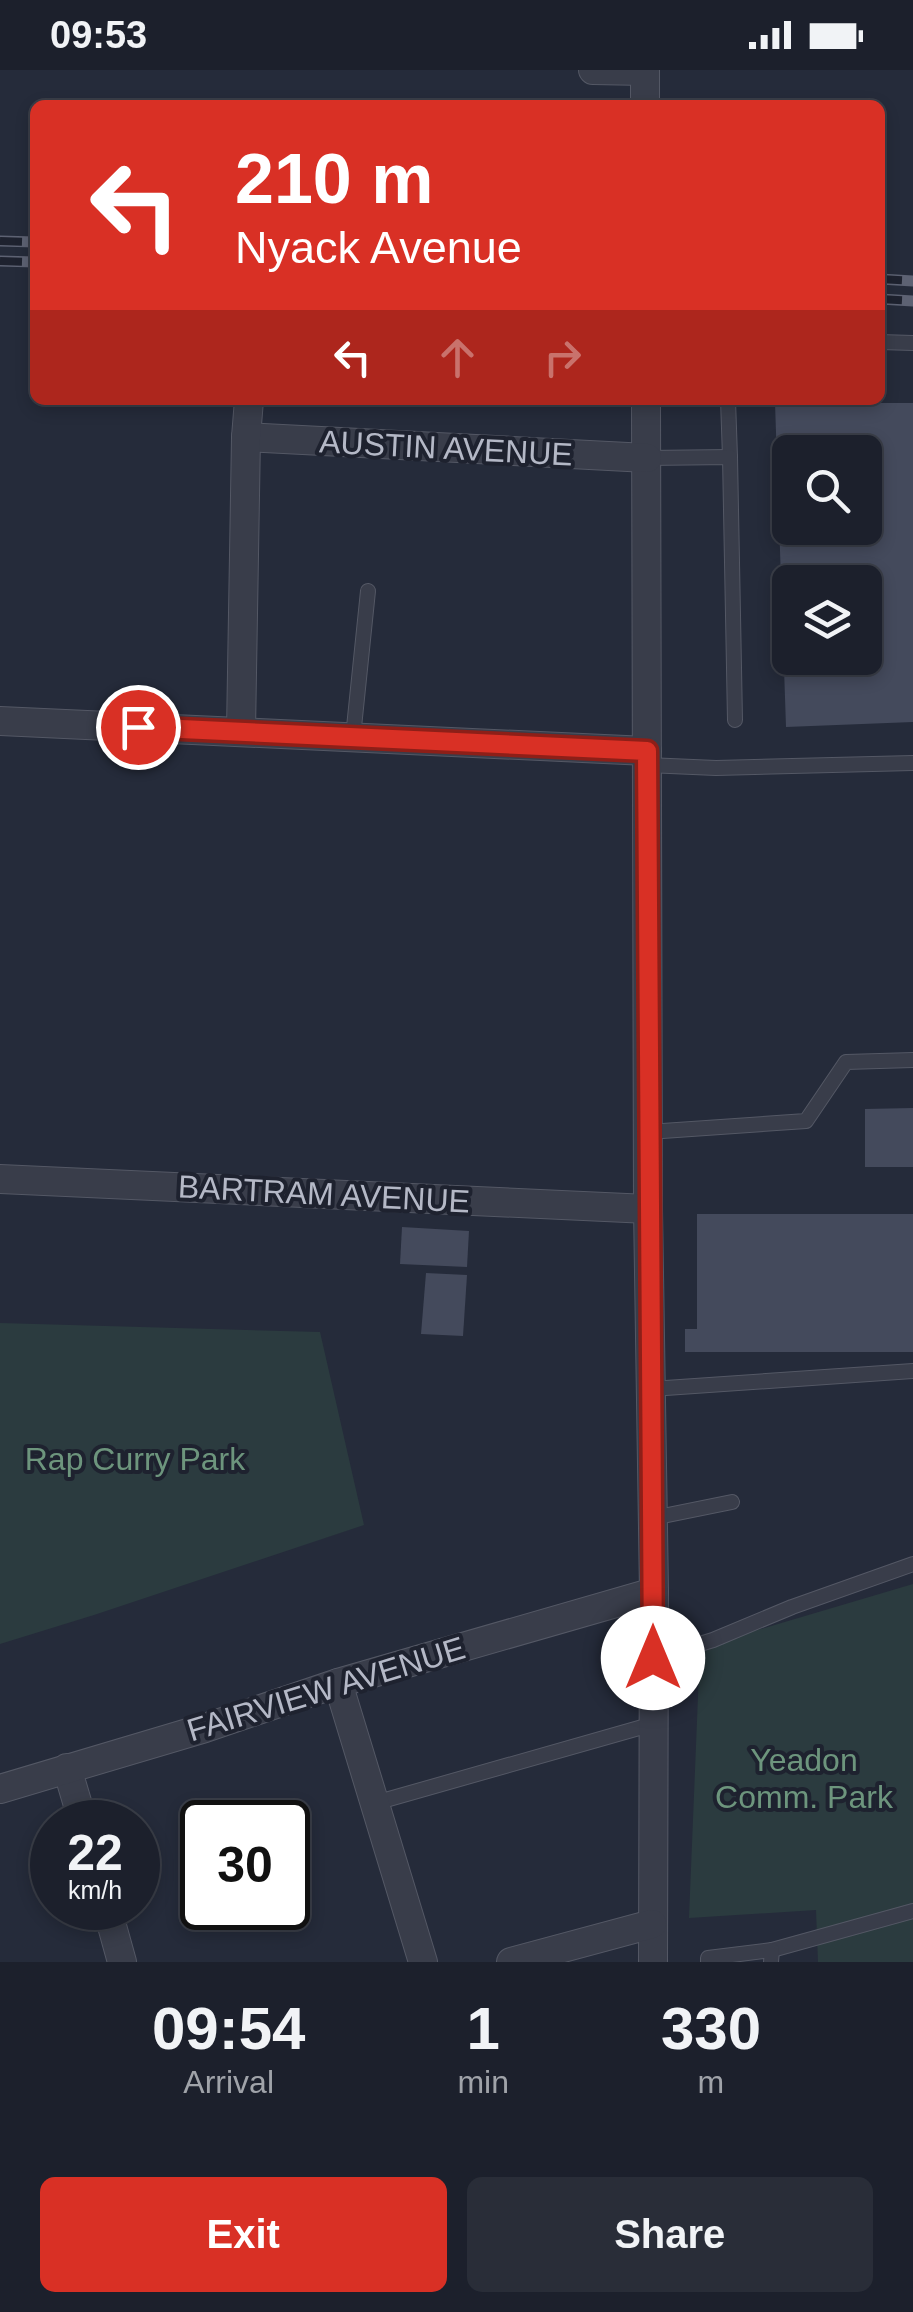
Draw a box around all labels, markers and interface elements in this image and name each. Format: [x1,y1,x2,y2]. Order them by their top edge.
text: 09:53 [50,14,147,56]
icon: left [70,140,200,270]
text: 210 m [235,140,433,218]
text: Nyack Avenue [235,222,522,273]
icon: left [325,330,380,385]
icon: ahead [430,330,485,385]
icon: right [535,330,590,385]
street label: AUSTIN AVENUE [318,423,574,473]
map controls [772,435,882,675]
button: search [772,435,882,545]
button: layers [772,565,882,675]
pin [96,685,181,770]
icon: arrive [111,700,166,755]
street label: BARTRAM AVENUE [177,1168,471,1220]
park label: Rap Curry Park [25,1441,246,1477]
position arrow [601,1606,705,1710]
street label: FAIRVIEW AVENUE [183,1630,469,1748]
park label: Yeadon Comm. Park [715,1742,894,1815]
speed limit sign: 30 [180,1800,310,1930]
text: 22 [67,1825,123,1881]
text: km/h [68,1876,122,1904]
text: 09:54 [152,1995,305,2062]
text: 1 [466,1995,500,2062]
text: 330 [661,1995,761,2062]
text: Arrival [183,2064,274,2100]
text: min [457,2064,509,2100]
text: m [698,2064,724,2100]
button: Exit [40,2177,447,2292]
button: Share [467,2177,873,2292]

